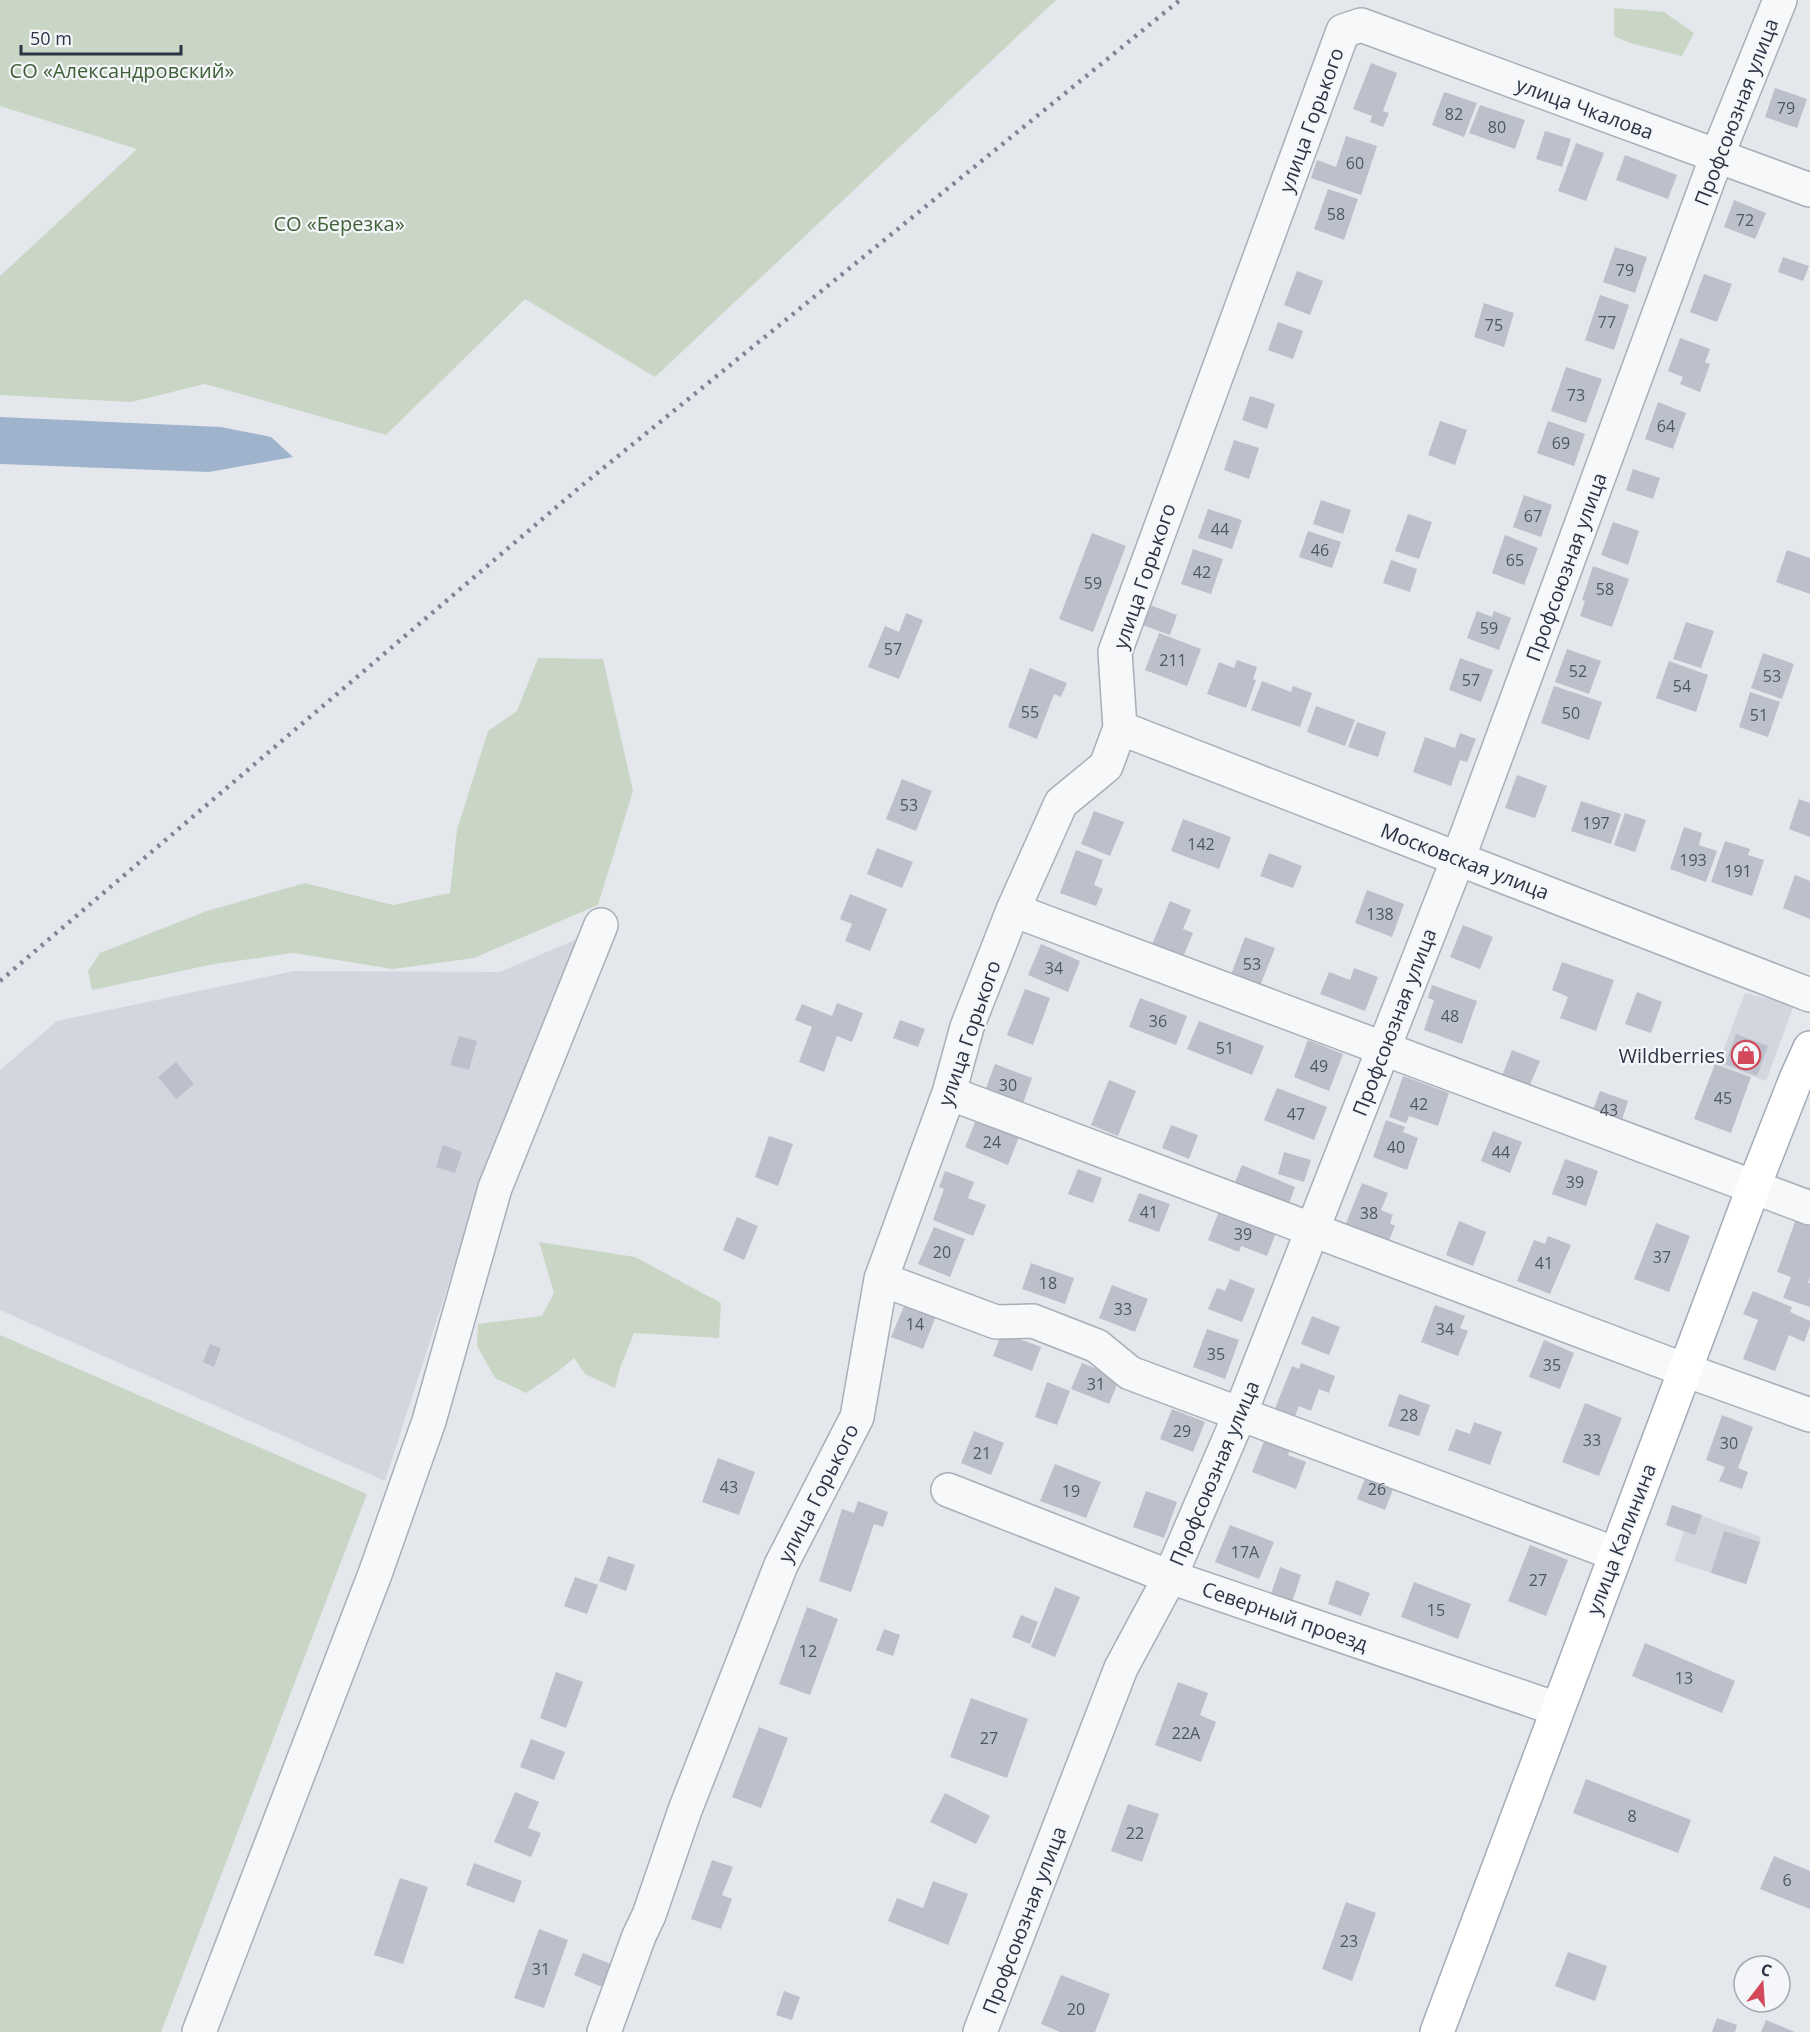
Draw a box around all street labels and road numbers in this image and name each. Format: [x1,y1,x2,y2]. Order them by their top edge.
street label: Профсоюзная улица [1688,14,1784,210]
street label: улица Горького [1272,44,1350,196]
street label: улица Чкалова [1513,71,1657,145]
street label: Профсоюзная улица [1519,469,1613,665]
street label: улица Горького [1106,500,1182,652]
street label: Московская улица [1377,816,1553,906]
street label: Профсоюзная улица [1346,924,1442,1120]
street label: улица Горького [931,957,1007,1109]
street label: Профсоюзная улица [1163,1376,1265,1570]
street label: улица Горького [771,1419,865,1567]
street label: улица Калинина [1580,1460,1662,1618]
street label: Северный проезд [1198,1575,1372,1657]
street label: Профсоюзная улица [976,1822,1072,2018]

